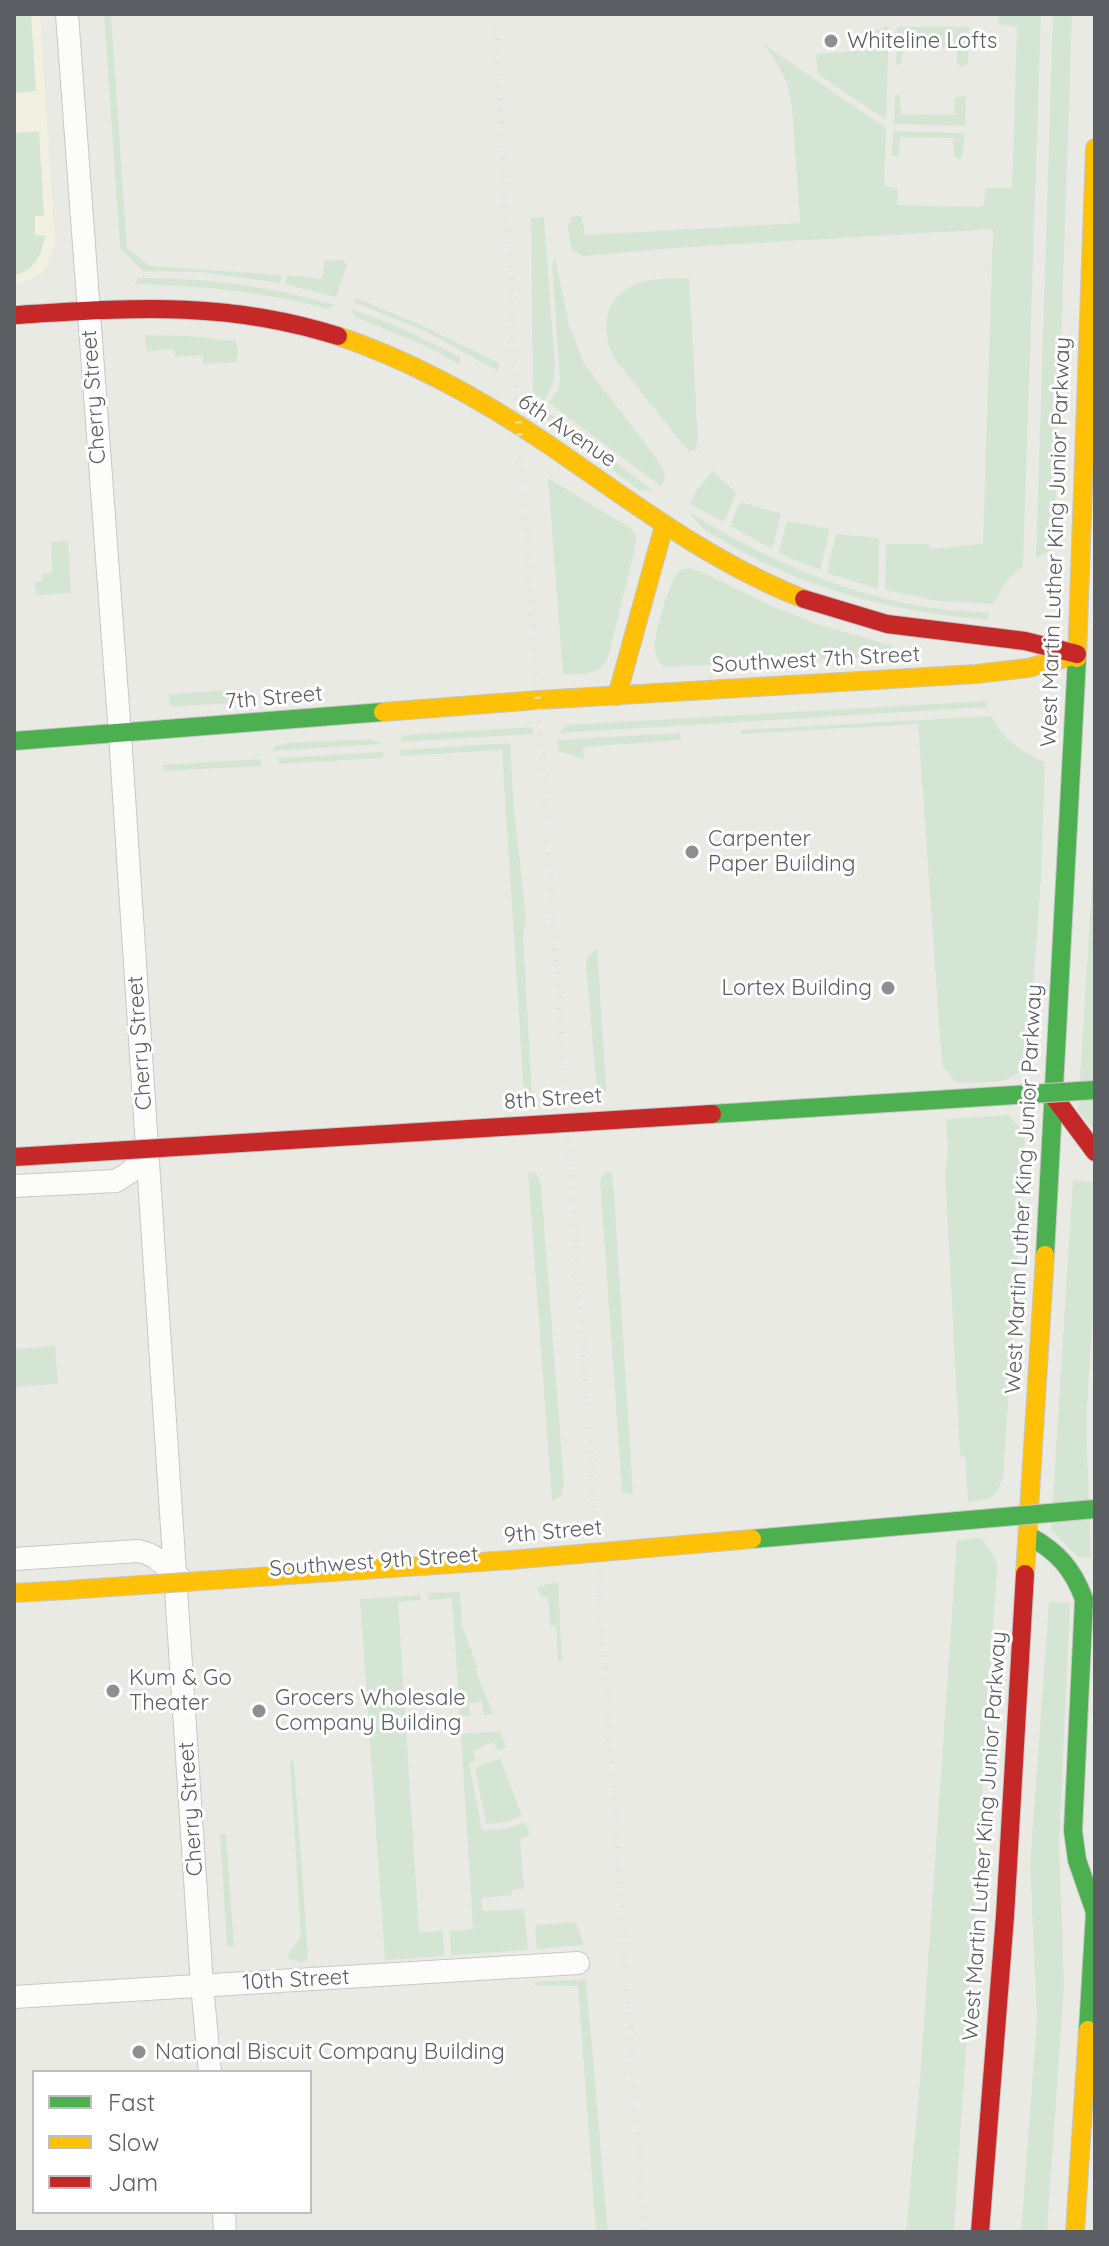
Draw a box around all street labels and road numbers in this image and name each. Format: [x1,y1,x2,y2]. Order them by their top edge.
street label: Cherry Street [76,329,112,465]
street label: West Martin Luther King Junior Parkway [1036,336,1076,748]
street label: 6th Avenue [513,388,621,474]
street label: Southwest 7th Street [711,641,921,679]
street label: 7th Street [224,681,324,715]
street label: Cherry Street [122,975,158,1111]
street label: West Martin Luther King Junior Parkway [1000,983,1048,1395]
street label: 8th Street [503,1082,603,1116]
street label: 9th Street [503,1515,603,1549]
street label: Southwest 9th Street [269,1542,479,1582]
street label: West Martin Luther King Junior Parkway [958,1630,1012,2042]
street label: Cherry Street [173,1741,209,1877]
street label: 10th Street [242,1964,350,1996]

